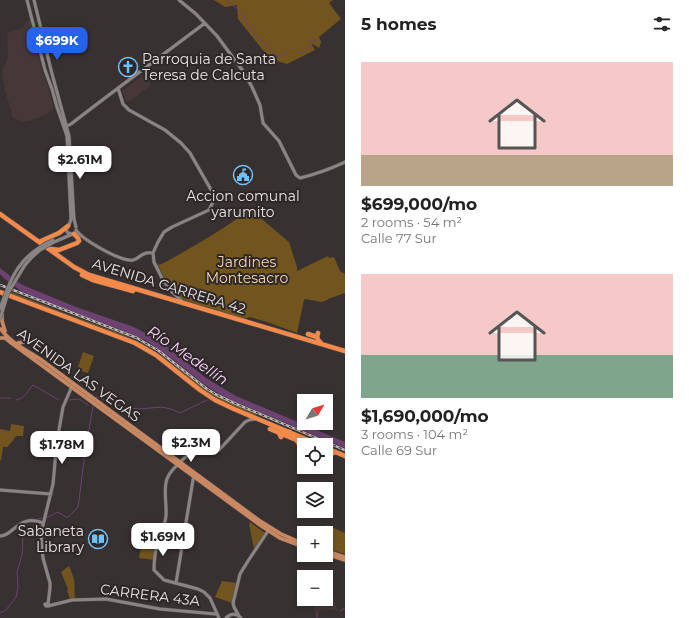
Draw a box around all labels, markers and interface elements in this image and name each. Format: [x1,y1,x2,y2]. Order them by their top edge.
icon: filters [651,13,673,35]
text: 5 homes [361,14,437,34]
pin: $699K [29,27,85,61]
text: $699K [36,32,78,48]
place label: Parroquia de Santa Teresa de Calcuta [142,50,276,84]
church icon: Parroquia de Santa Teresa de Calcuta [117,56,139,78]
icon: home [481,88,553,160]
pin: $2.61M [47,146,113,180]
text: $2.61M [57,151,103,167]
public building icon: Accion comunal yarumito [232,164,254,186]
place label: Accion comunal yarumito [186,187,300,221]
text: $699,000/mo [361,194,477,214]
text: 2 rooms · 54 m² [361,214,462,230]
text: Calle 77 Sur [361,230,437,246]
park label: Jardines Montesacro [206,253,289,287]
street label: AVENIDA CARRERA 42 [90,254,248,318]
icon: home [481,300,553,372]
water label: Río Medellín [144,321,232,389]
street label: AVENIDA LAS VEGAS [14,324,144,426]
north arrow [297,394,333,430]
map controls [297,394,333,606]
text: $1,690,000/mo [361,406,489,426]
text: 3 rooms · 104 m² [361,426,468,442]
pin: $2.3M [163,429,219,463]
pin: $1.78M [29,431,95,465]
text: $2.3M [171,434,211,450]
text: $1.78M [39,436,85,452]
button: locate [297,438,333,474]
text: Calle 69 Sur [361,442,437,458]
button: layers [297,482,333,518]
place label: Sabaneta Library [18,522,84,556]
pin: $1.69M [130,523,196,557]
button: + [297,526,333,562]
library icon: Sabaneta Library [87,528,109,550]
text: $1.69M [140,528,186,544]
button: − [297,570,333,606]
street label: CARRERA 43A [99,580,202,610]

